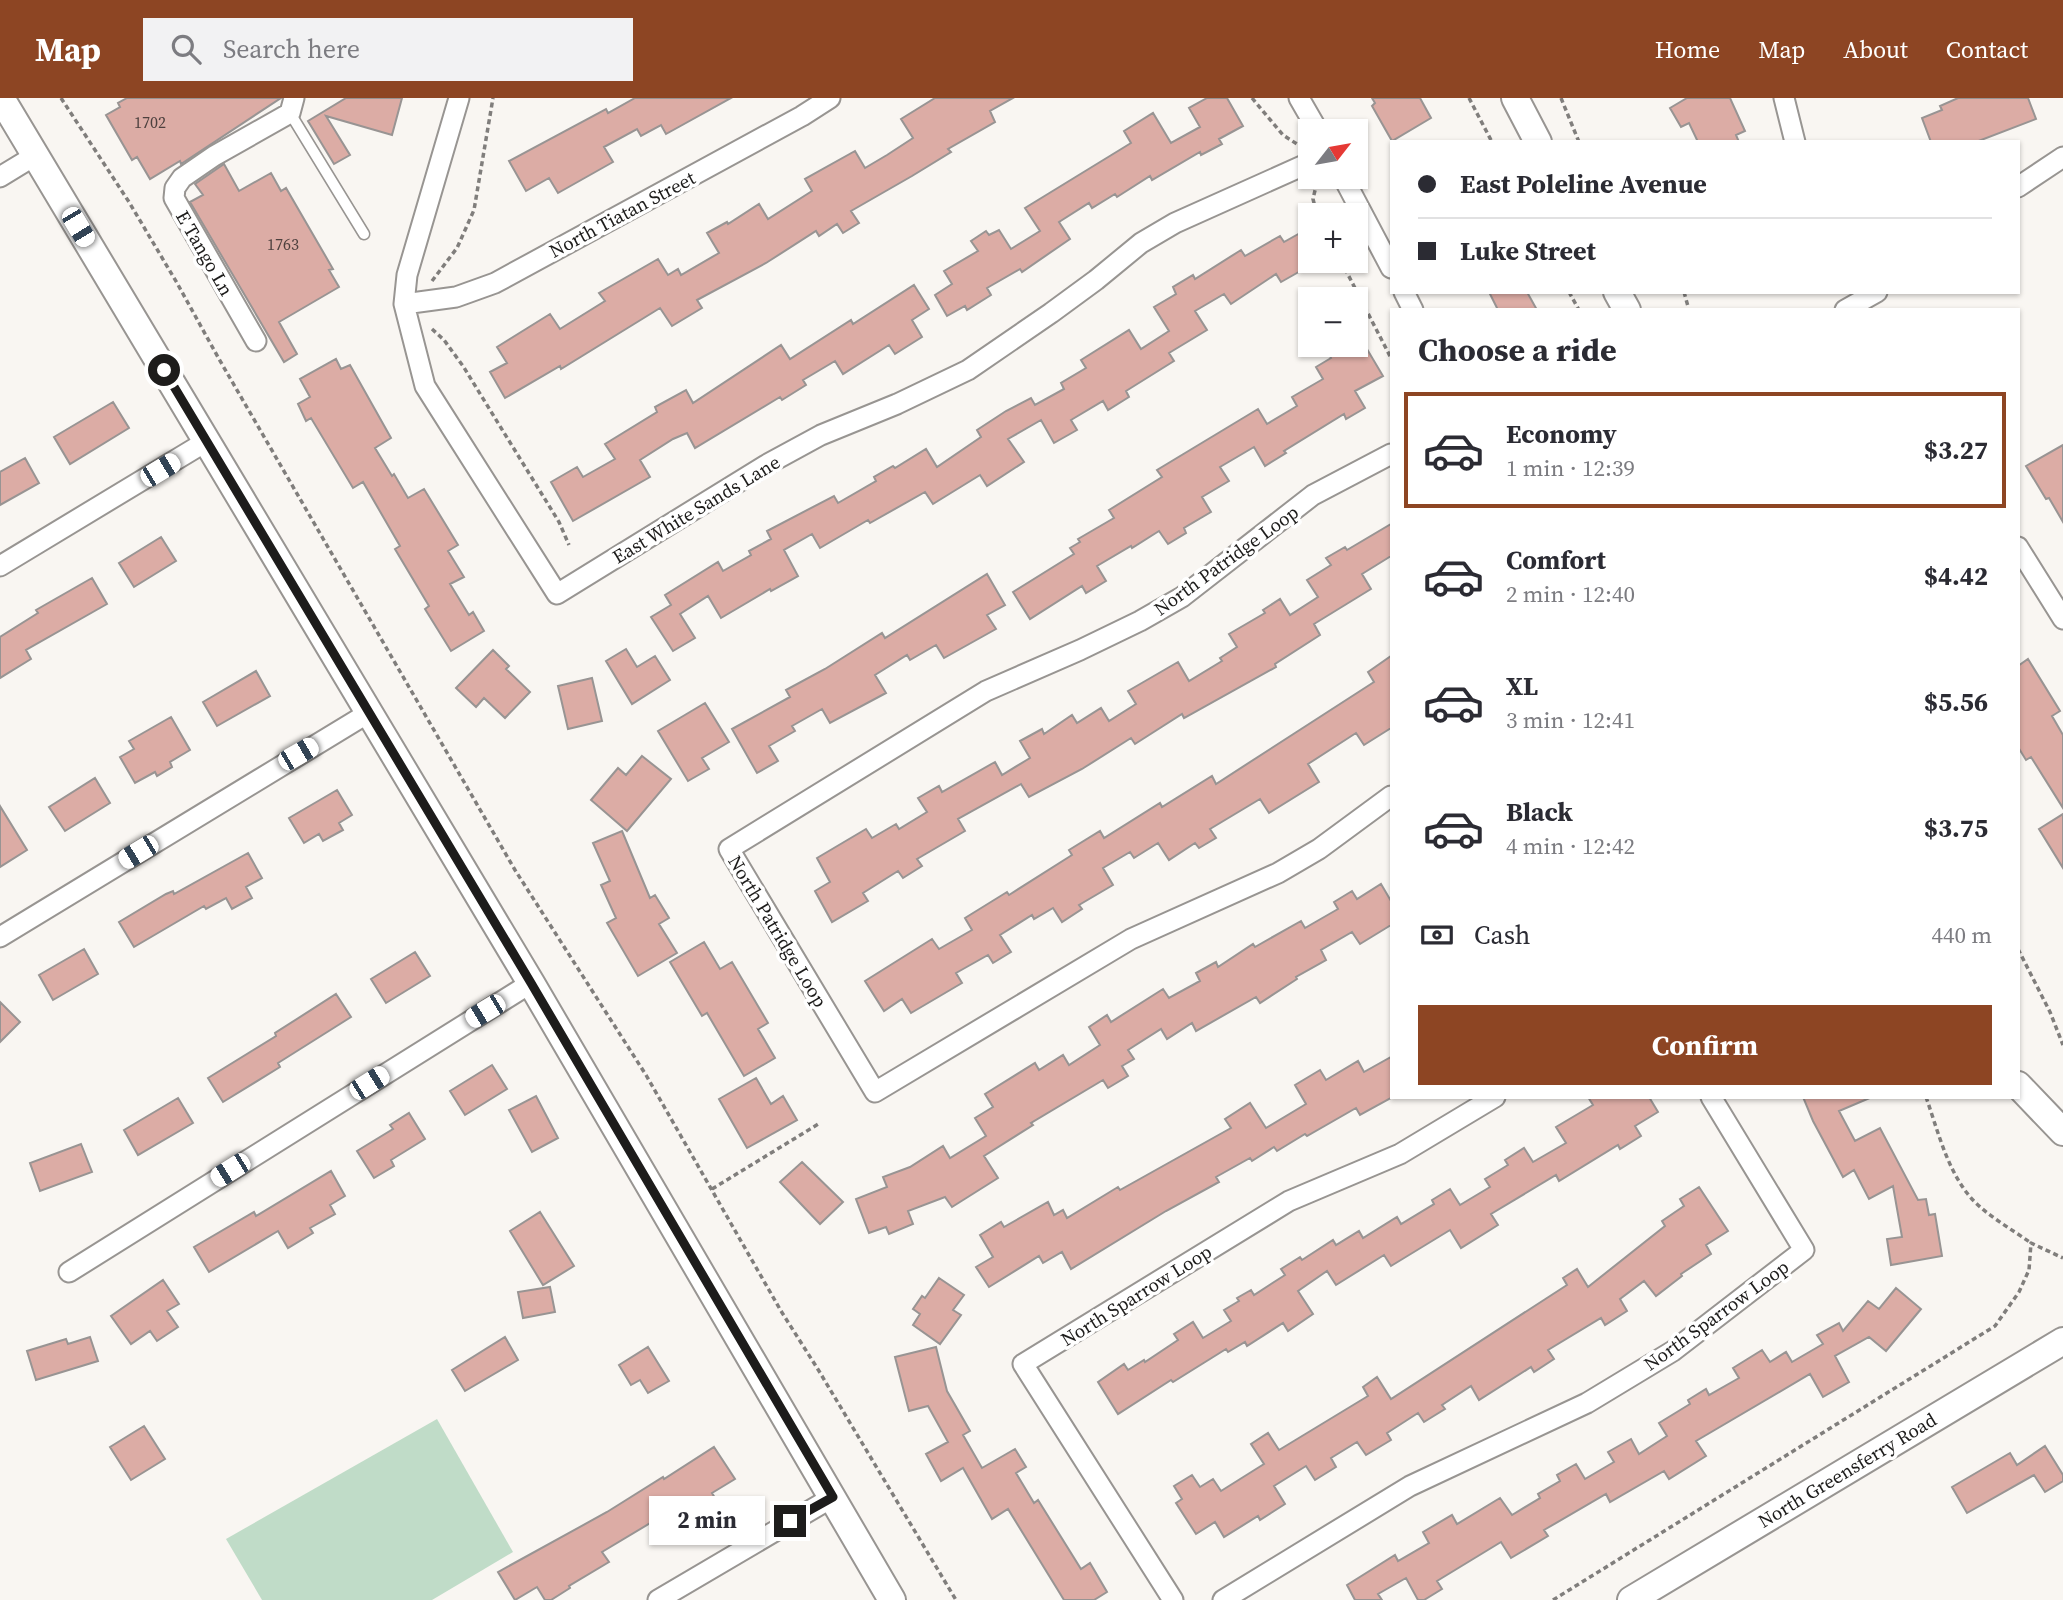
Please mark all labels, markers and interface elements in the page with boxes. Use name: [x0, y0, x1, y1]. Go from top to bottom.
search box: [143, 18, 633, 81]
text: Map: [35, 27, 101, 72]
icon: search: [167, 30, 205, 68]
text: Search here: [223, 31, 360, 67]
text: Home: [1655, 33, 1720, 66]
text: Map: [1758, 33, 1805, 66]
text: About: [1843, 33, 1908, 66]
text: Contact: [1946, 33, 2028, 66]
house number: 1702: [134, 111, 166, 133]
north arrow: [1298, 119, 1368, 189]
map controls: [1298, 119, 1368, 357]
street label: North Tiatan Street: [544, 164, 700, 263]
text: East Poleline Avenue: [1460, 166, 1707, 202]
button: +: [1298, 203, 1368, 273]
car: [59, 204, 98, 250]
street label: E Tango Ln: [170, 206, 240, 300]
house number: 1763: [267, 233, 299, 255]
text: Luke Street: [1460, 233, 1596, 269]
button: −: [1298, 287, 1368, 357]
text: Choose a ride: [1418, 328, 1617, 372]
route start: [148, 354, 180, 386]
text: Economy: [1506, 416, 1617, 452]
icon: car: [1422, 419, 1485, 482]
text: $3.27: [1924, 432, 1988, 468]
street label: East White Sands Lane: [607, 449, 785, 569]
car: [137, 450, 184, 490]
text: 1 min · 12:39: [1506, 452, 1635, 484]
street label: North Patridge Loop: [1148, 499, 1304, 621]
text: Comfort: [1506, 542, 1606, 578]
icon: car: [1422, 545, 1485, 608]
text: $4.42: [1924, 558, 1988, 594]
text: 2 min · 12:40: [1506, 578, 1635, 610]
text: XL: [1506, 668, 1538, 704]
icon: car: [1422, 671, 1485, 734]
text: $5.56: [1924, 684, 1988, 720]
text: 3 min · 12:41: [1506, 704, 1635, 736]
car: [275, 734, 322, 774]
text: Black: [1506, 794, 1573, 830]
icon: car: [1422, 797, 1485, 860]
text: $3.75: [1924, 810, 1988, 846]
text: 4 min · 12:42: [1506, 830, 1635, 862]
car: [115, 832, 162, 872]
street label: North Patridge Loop: [722, 850, 834, 1012]
icon: cash: [1418, 916, 1456, 954]
text: Cash: [1474, 917, 1530, 953]
text: 440 m: [1931, 919, 1992, 951]
car: [462, 991, 509, 1031]
button: Confirm: [1418, 1005, 1992, 1085]
car: [346, 1063, 393, 1103]
car: [207, 1150, 254, 1190]
street label: North Sparrow Loop: [1056, 1238, 1216, 1352]
street label: North Sparrow Loop: [1638, 1254, 1794, 1376]
street label: North Greensferry Road: [1753, 1406, 1941, 1534]
callout: 2 min: [650, 1496, 766, 1546]
text: 2 min: [677, 1504, 737, 1536]
route end: [774, 1505, 806, 1537]

